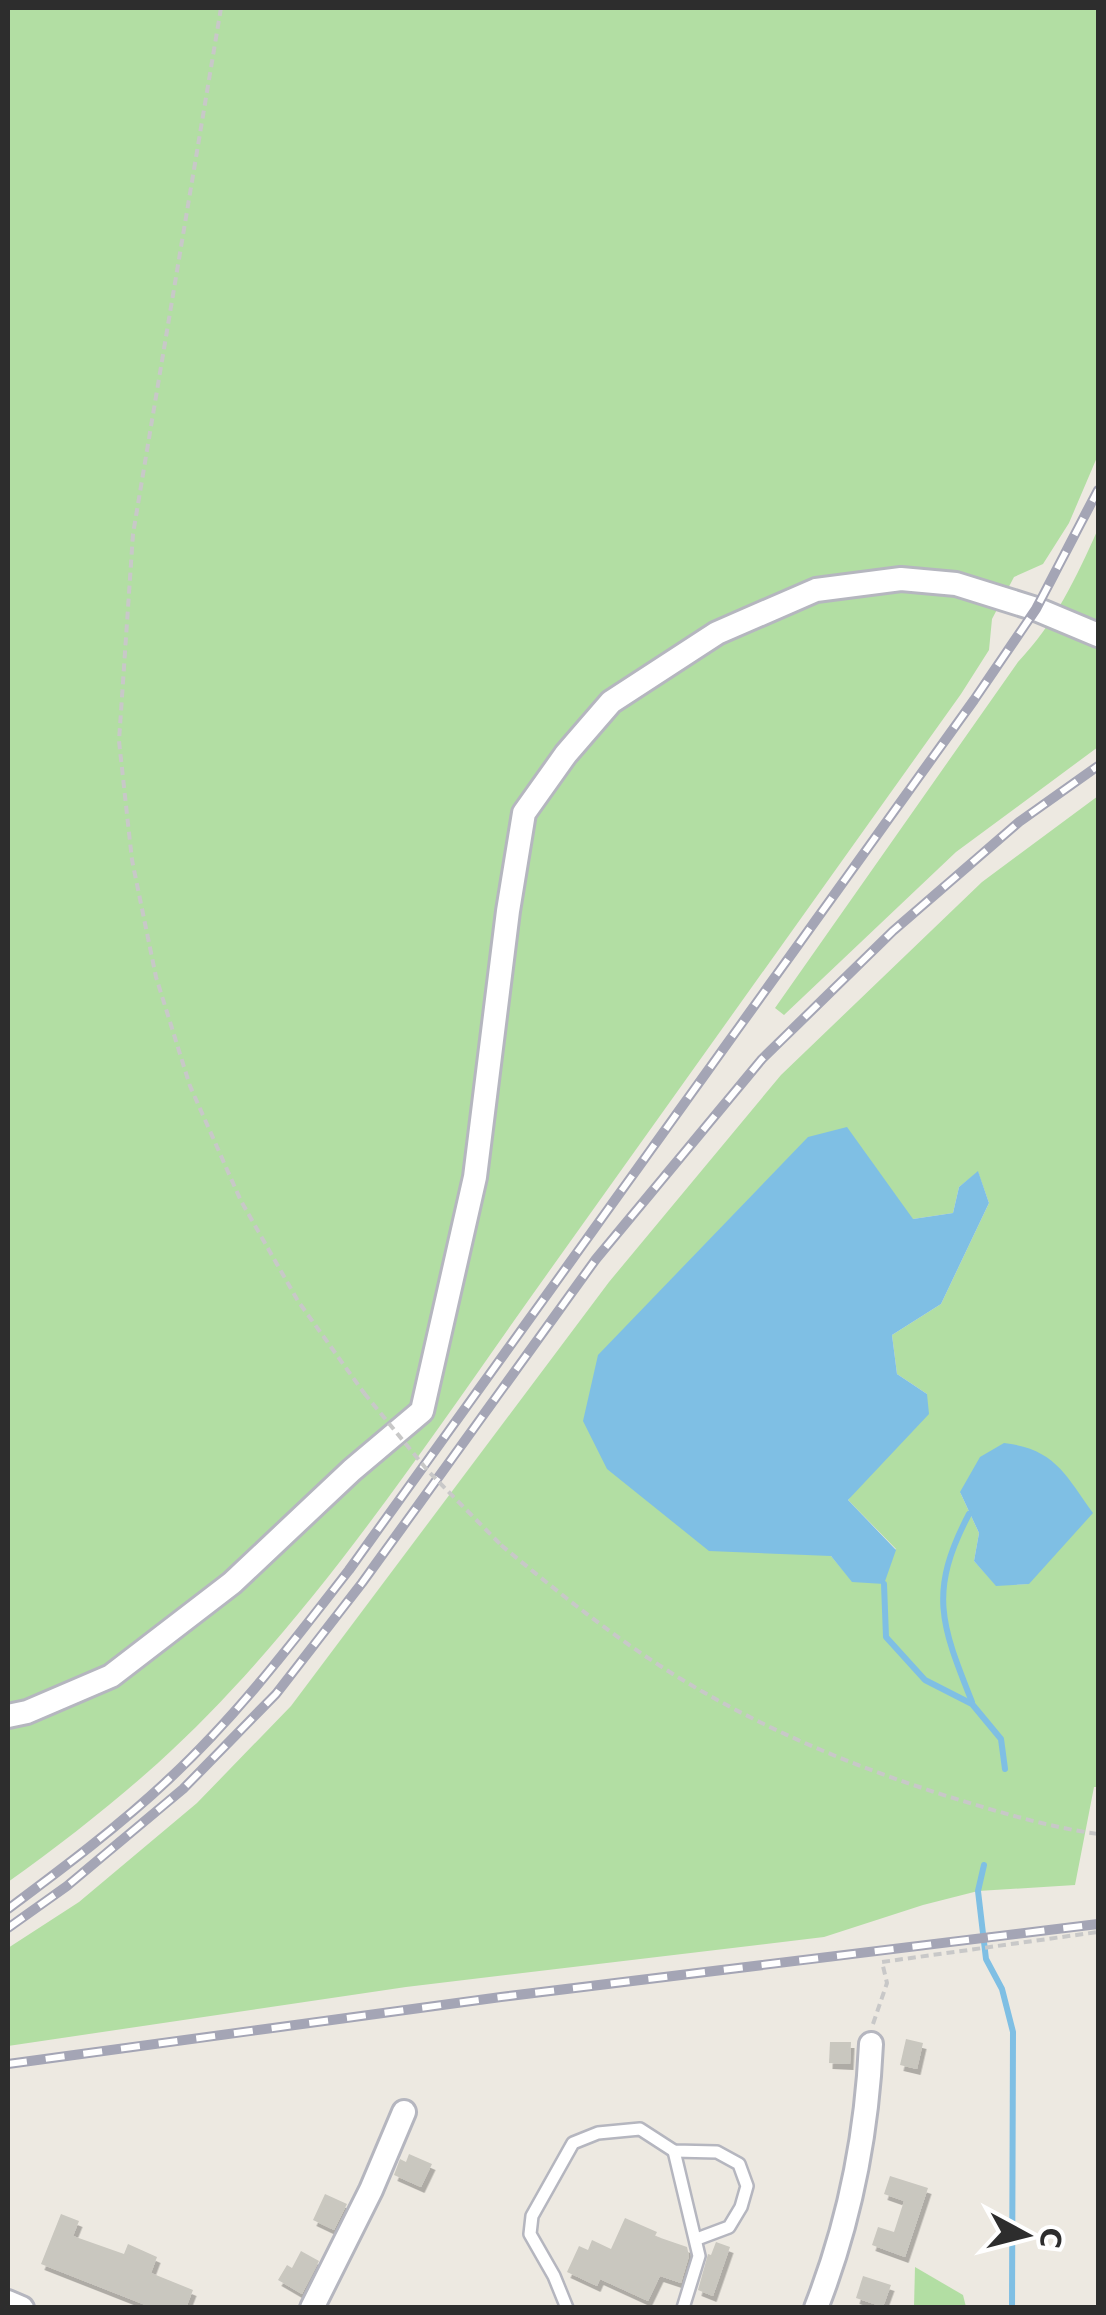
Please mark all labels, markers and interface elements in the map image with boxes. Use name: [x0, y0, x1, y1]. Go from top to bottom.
north arrow: [976, 2185, 1076, 2285]
text: С: [1033, 2226, 1068, 2250]

